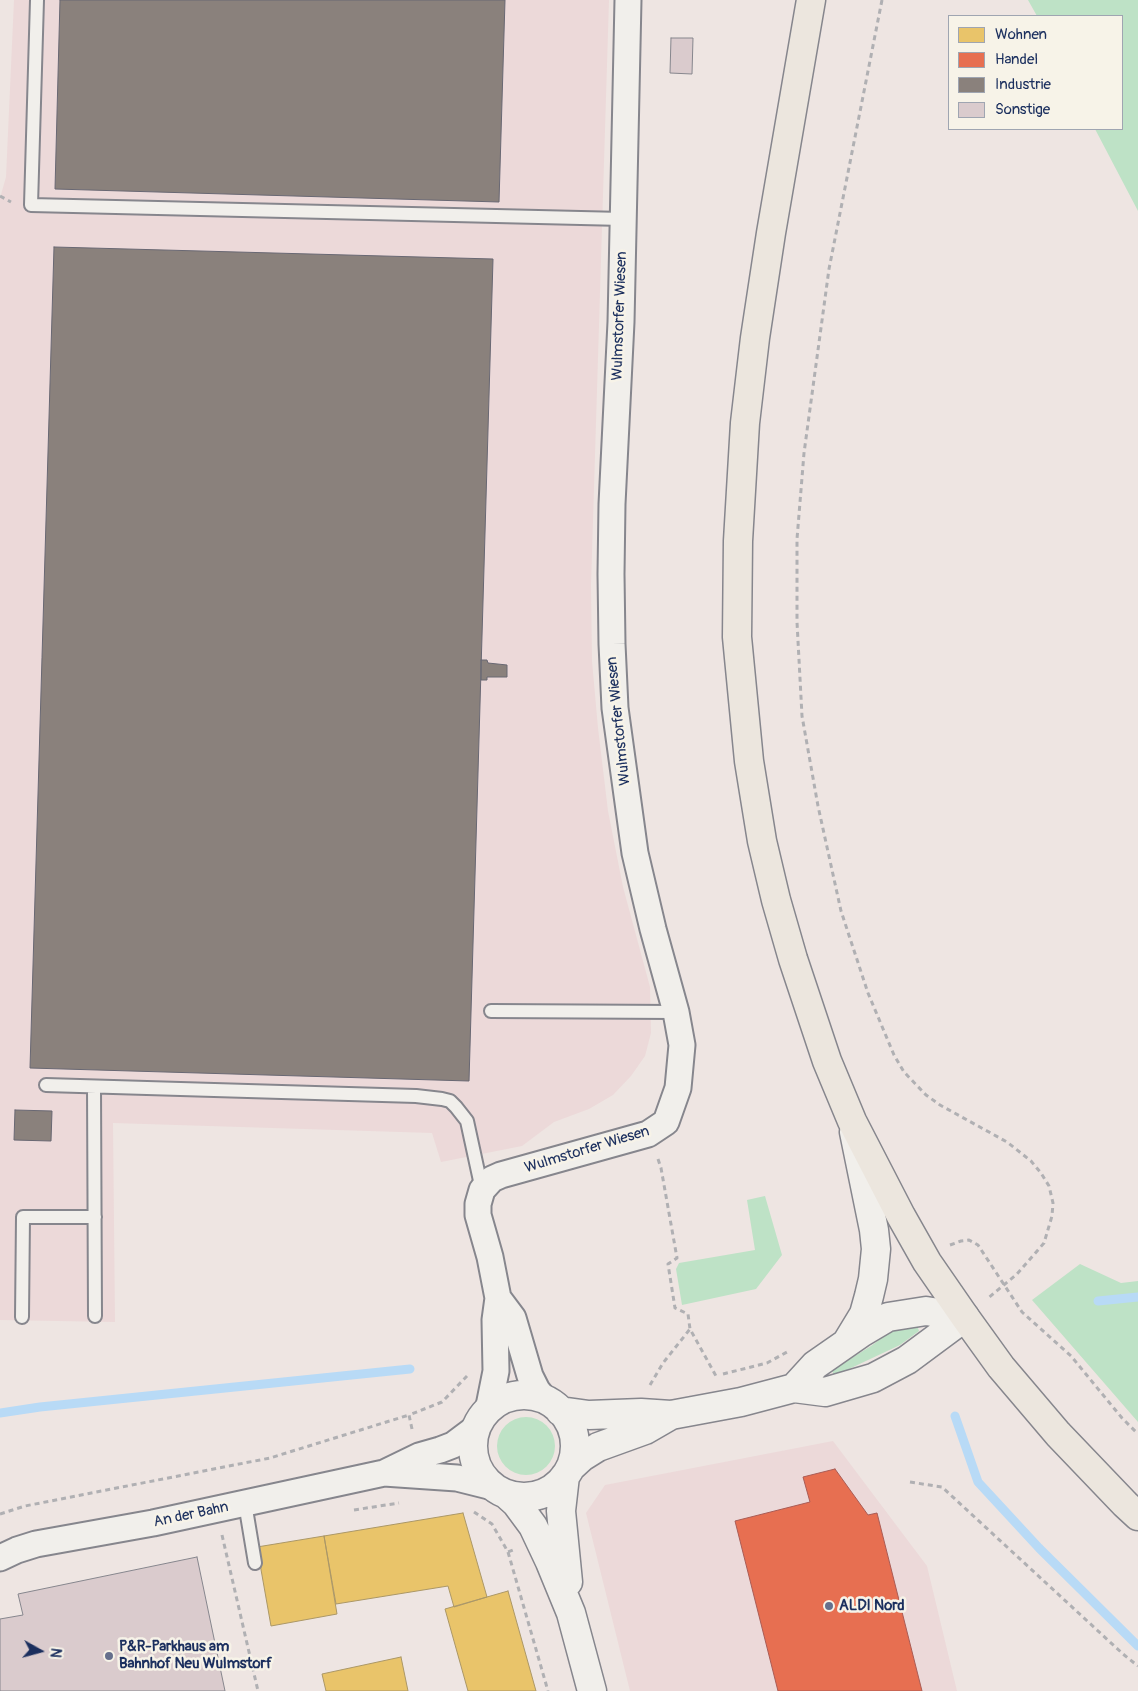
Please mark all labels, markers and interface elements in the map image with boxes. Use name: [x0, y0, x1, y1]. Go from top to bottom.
legend: [948, 15, 1123, 130]
text: Wohnen: [995, 25, 1047, 44]
text: Handel: [995, 50, 1038, 69]
text: Industrie: [995, 75, 1051, 94]
text: Sonstige: [995, 100, 1050, 119]
street label: Wulmstorfer Wiesen: [609, 251, 631, 381]
street label: Wulmstorfer Wiesen: [603, 656, 635, 786]
street label: Wulmstorfer Wiesen: [522, 1122, 652, 1178]
street label: An der Bahn: [152, 1498, 230, 1532]
place label: ALDI Nord: [839, 1597, 905, 1615]
marker: ALDI Nord: [823, 1600, 835, 1612]
north arrow: [15, 1626, 65, 1676]
place label: P&R-Parkhaus am Bahnhof Neu Wulmstorf: [119, 1638, 272, 1673]
text: N: [46, 1647, 64, 1659]
marker: P&R-Parkhaus am Bahnhof Neu Wulmstorf: [103, 1650, 115, 1662]

